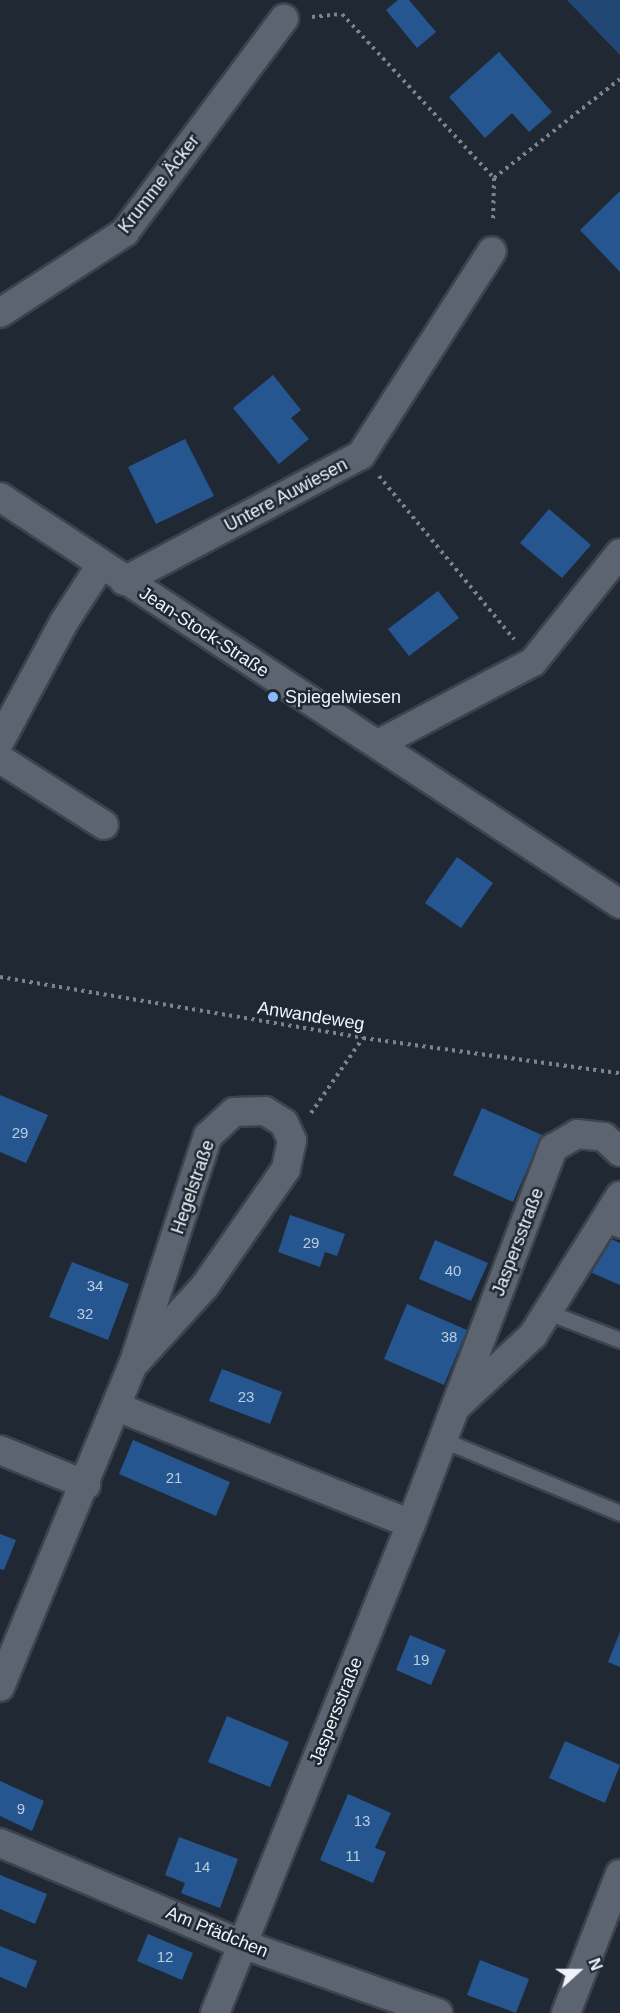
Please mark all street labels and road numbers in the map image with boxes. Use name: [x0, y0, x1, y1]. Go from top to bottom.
street label: Krumme Äcker: [114, 130, 204, 238]
street label: Untere Auwiesen: [220, 453, 352, 537]
street label: Jean-Stock-Straße: [135, 582, 273, 682]
street label: Anwandeweg: [256, 997, 366, 1035]
street label: Hegelstraße: [167, 1137, 219, 1237]
street label: Jaspersstraße: [487, 1185, 549, 1299]
street label: Jaspersstraße: [305, 1654, 367, 1768]
street label: Am Pfädchen: [163, 1902, 271, 1962]

